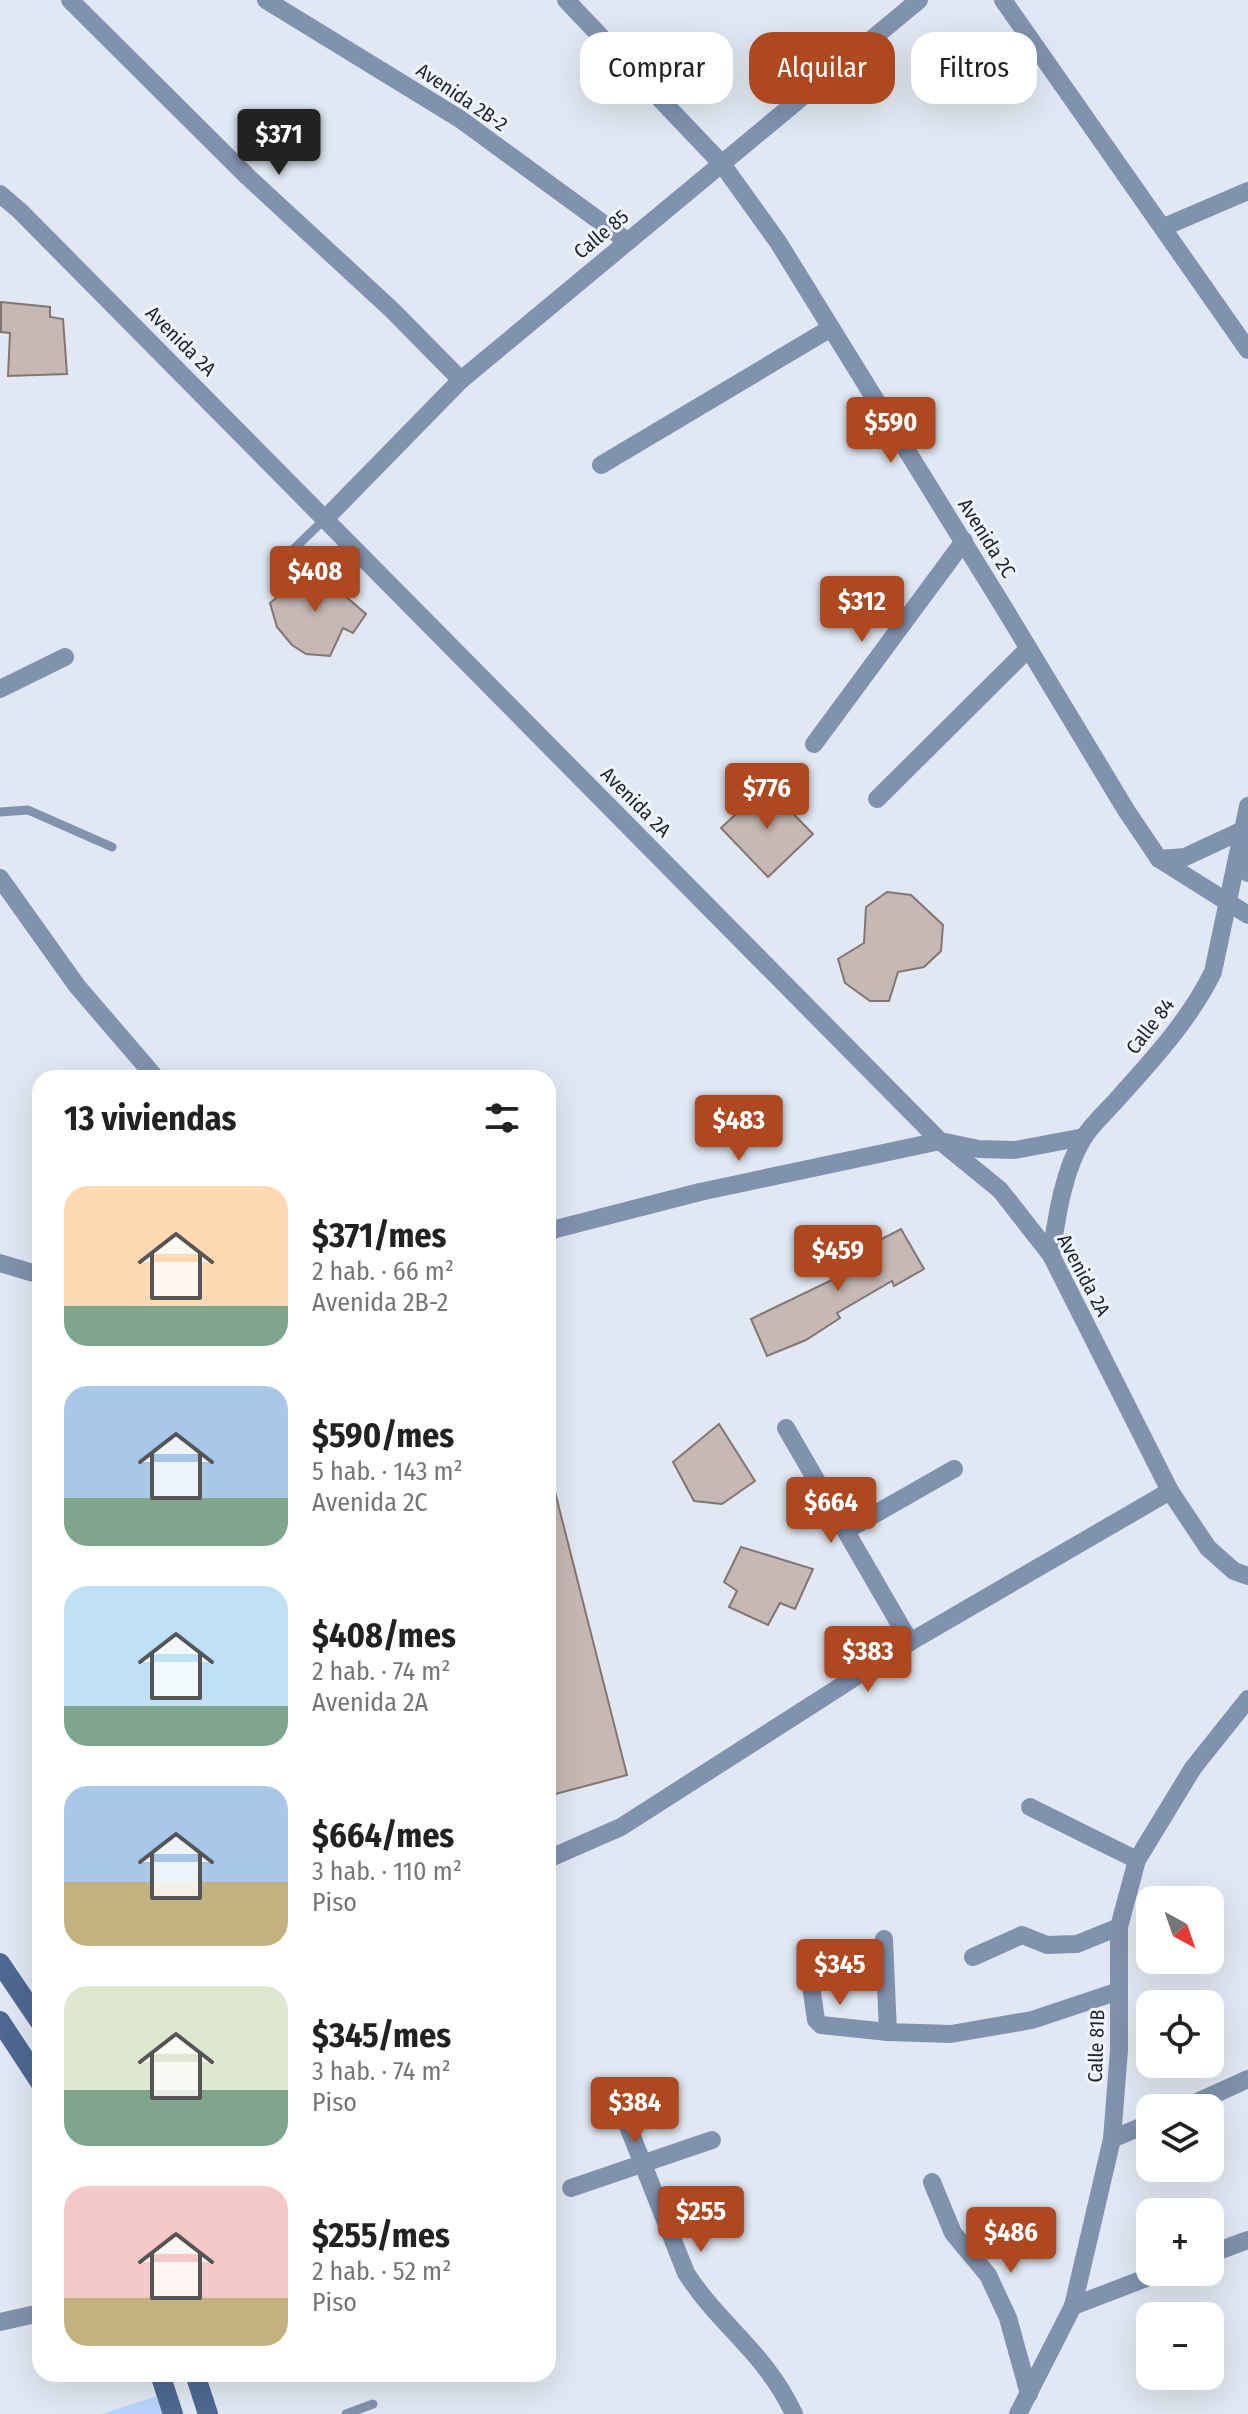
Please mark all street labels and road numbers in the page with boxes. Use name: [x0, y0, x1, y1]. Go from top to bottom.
street label: Avenida 2B-2: [412, 58, 512, 136]
street label: Calle 85: [569, 204, 633, 264]
street label: Avenida 2A: [141, 301, 221, 381]
street label: Avenida 2C: [953, 494, 1021, 582]
street label: Avenida 2A: [596, 762, 676, 842]
street label: Calle 84: [1121, 993, 1179, 1059]
street label: Avenida 2A: [1052, 1230, 1116, 1321]
street label: Calle 81B: [1083, 2009, 1109, 2083]

